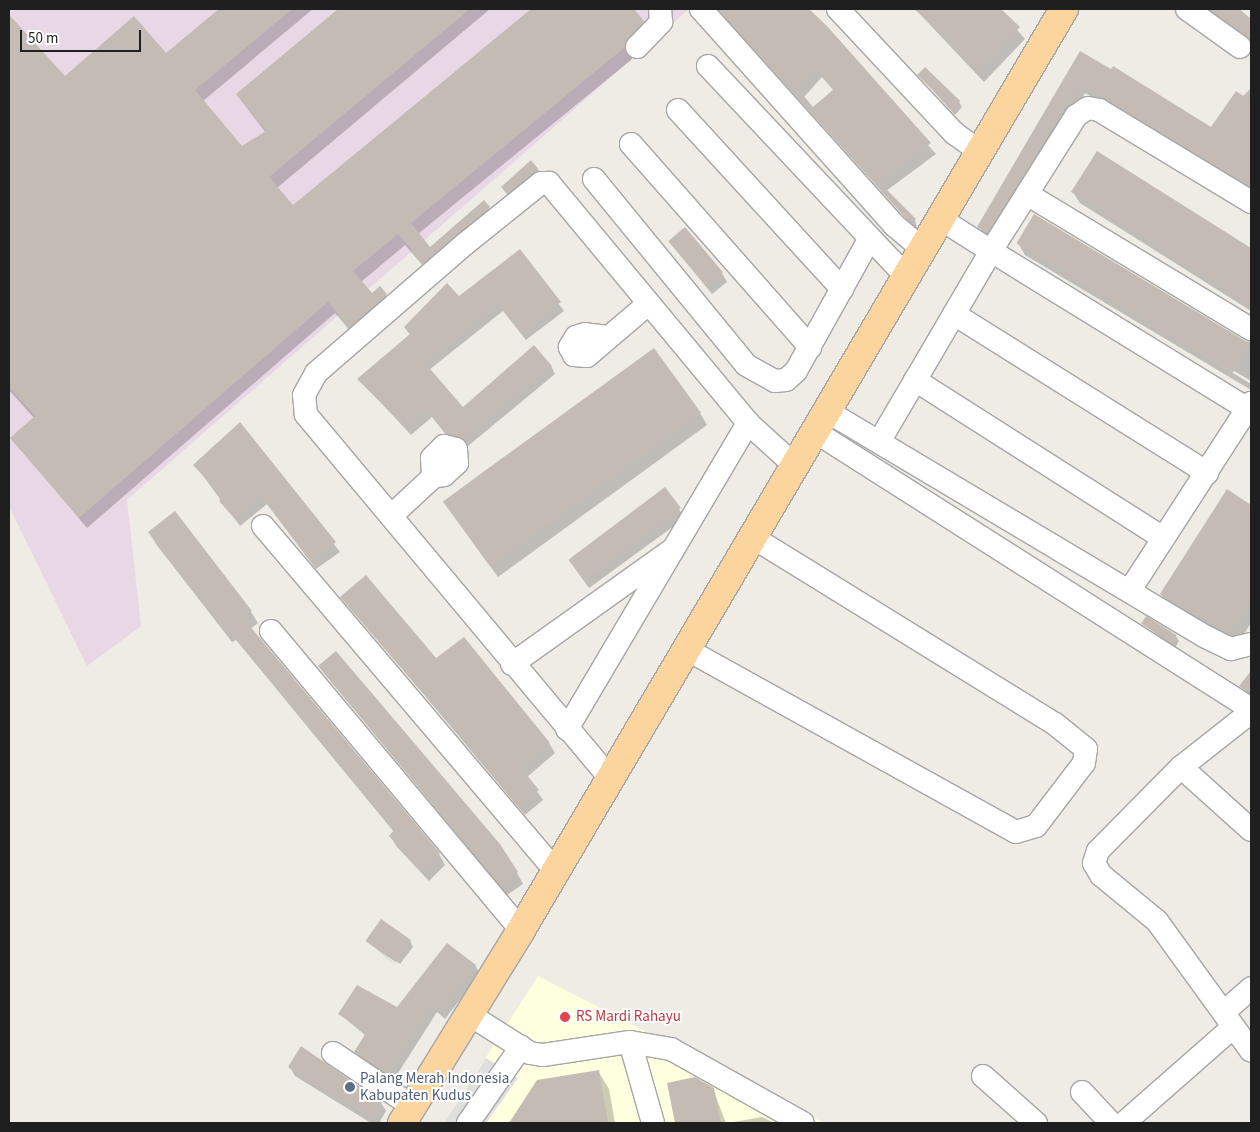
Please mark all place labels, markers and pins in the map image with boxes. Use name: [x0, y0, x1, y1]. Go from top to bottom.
place label: RS Mardi Rahayu: [576, 1008, 681, 1026]
marker: RS Mardi Rahayu: [558, 1010, 572, 1024]
place label: Palang Merah Indonesia Kabupaten Kudus: [360, 1069, 509, 1104]
marker: Palang Merah Indonesia Kabupaten Kudus: [344, 1081, 356, 1093]

